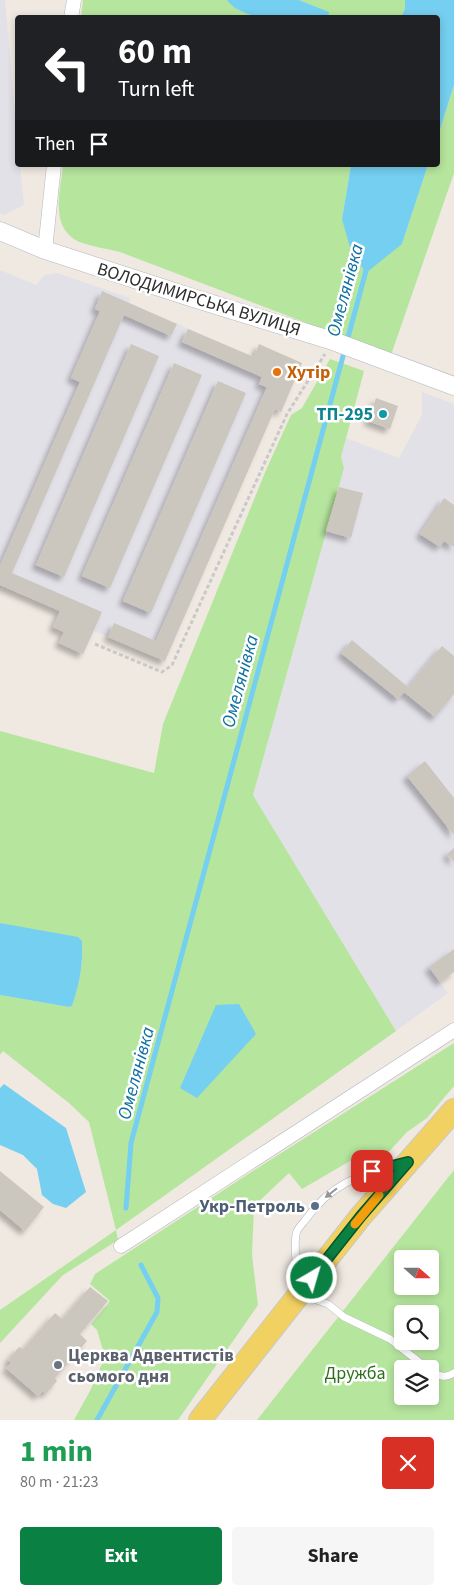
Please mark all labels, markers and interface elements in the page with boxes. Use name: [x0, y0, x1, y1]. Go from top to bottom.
text: 60 m: [118, 27, 192, 77]
icon: left: [35, 35, 100, 100]
text: Turn left: [118, 73, 194, 105]
icon: arrive: [85, 130, 113, 158]
text: Then: [35, 131, 75, 158]
water label: Омелянівка: [320, 241, 371, 340]
street label: ВОЛОДИМИРСЬКА ВУЛИЦЯ: [94, 257, 304, 342]
place label: Хутір: [287, 360, 330, 385]
marker: Хутір: [271, 366, 283, 378]
place label: ТП-295: [317, 402, 373, 427]
marker: ТП-295: [377, 408, 389, 420]
water label: Омелянівка: [215, 632, 266, 731]
water label: Омелянівка: [111, 1024, 162, 1123]
pin: [351, 1150, 393, 1192]
icon: arrive: [358, 1157, 386, 1185]
one-way arrow: [325, 1188, 338, 1199]
place label: Укр-Петроль: [200, 1194, 305, 1219]
marker: Укр-Петроль: [309, 1200, 321, 1212]
north arrow: [394, 1250, 439, 1295]
map controls: [394, 1250, 439, 1405]
position arrow: [285, 1251, 337, 1303]
button: search: [394, 1305, 439, 1350]
place label: Церква Адвентистів сьомого дня: [68, 1343, 234, 1389]
marker: Церква Адвентистів сьомого дня: [52, 1359, 64, 1371]
button: layers: [394, 1360, 439, 1405]
park label: Дружба: [325, 1361, 385, 1386]
text: 1 min: [20, 1430, 93, 1473]
button: close: [382, 1437, 434, 1489]
text: 80 m · 21:23: [20, 1471, 99, 1493]
button: Exit: [20, 1527, 222, 1585]
button: Share: [232, 1527, 434, 1585]

